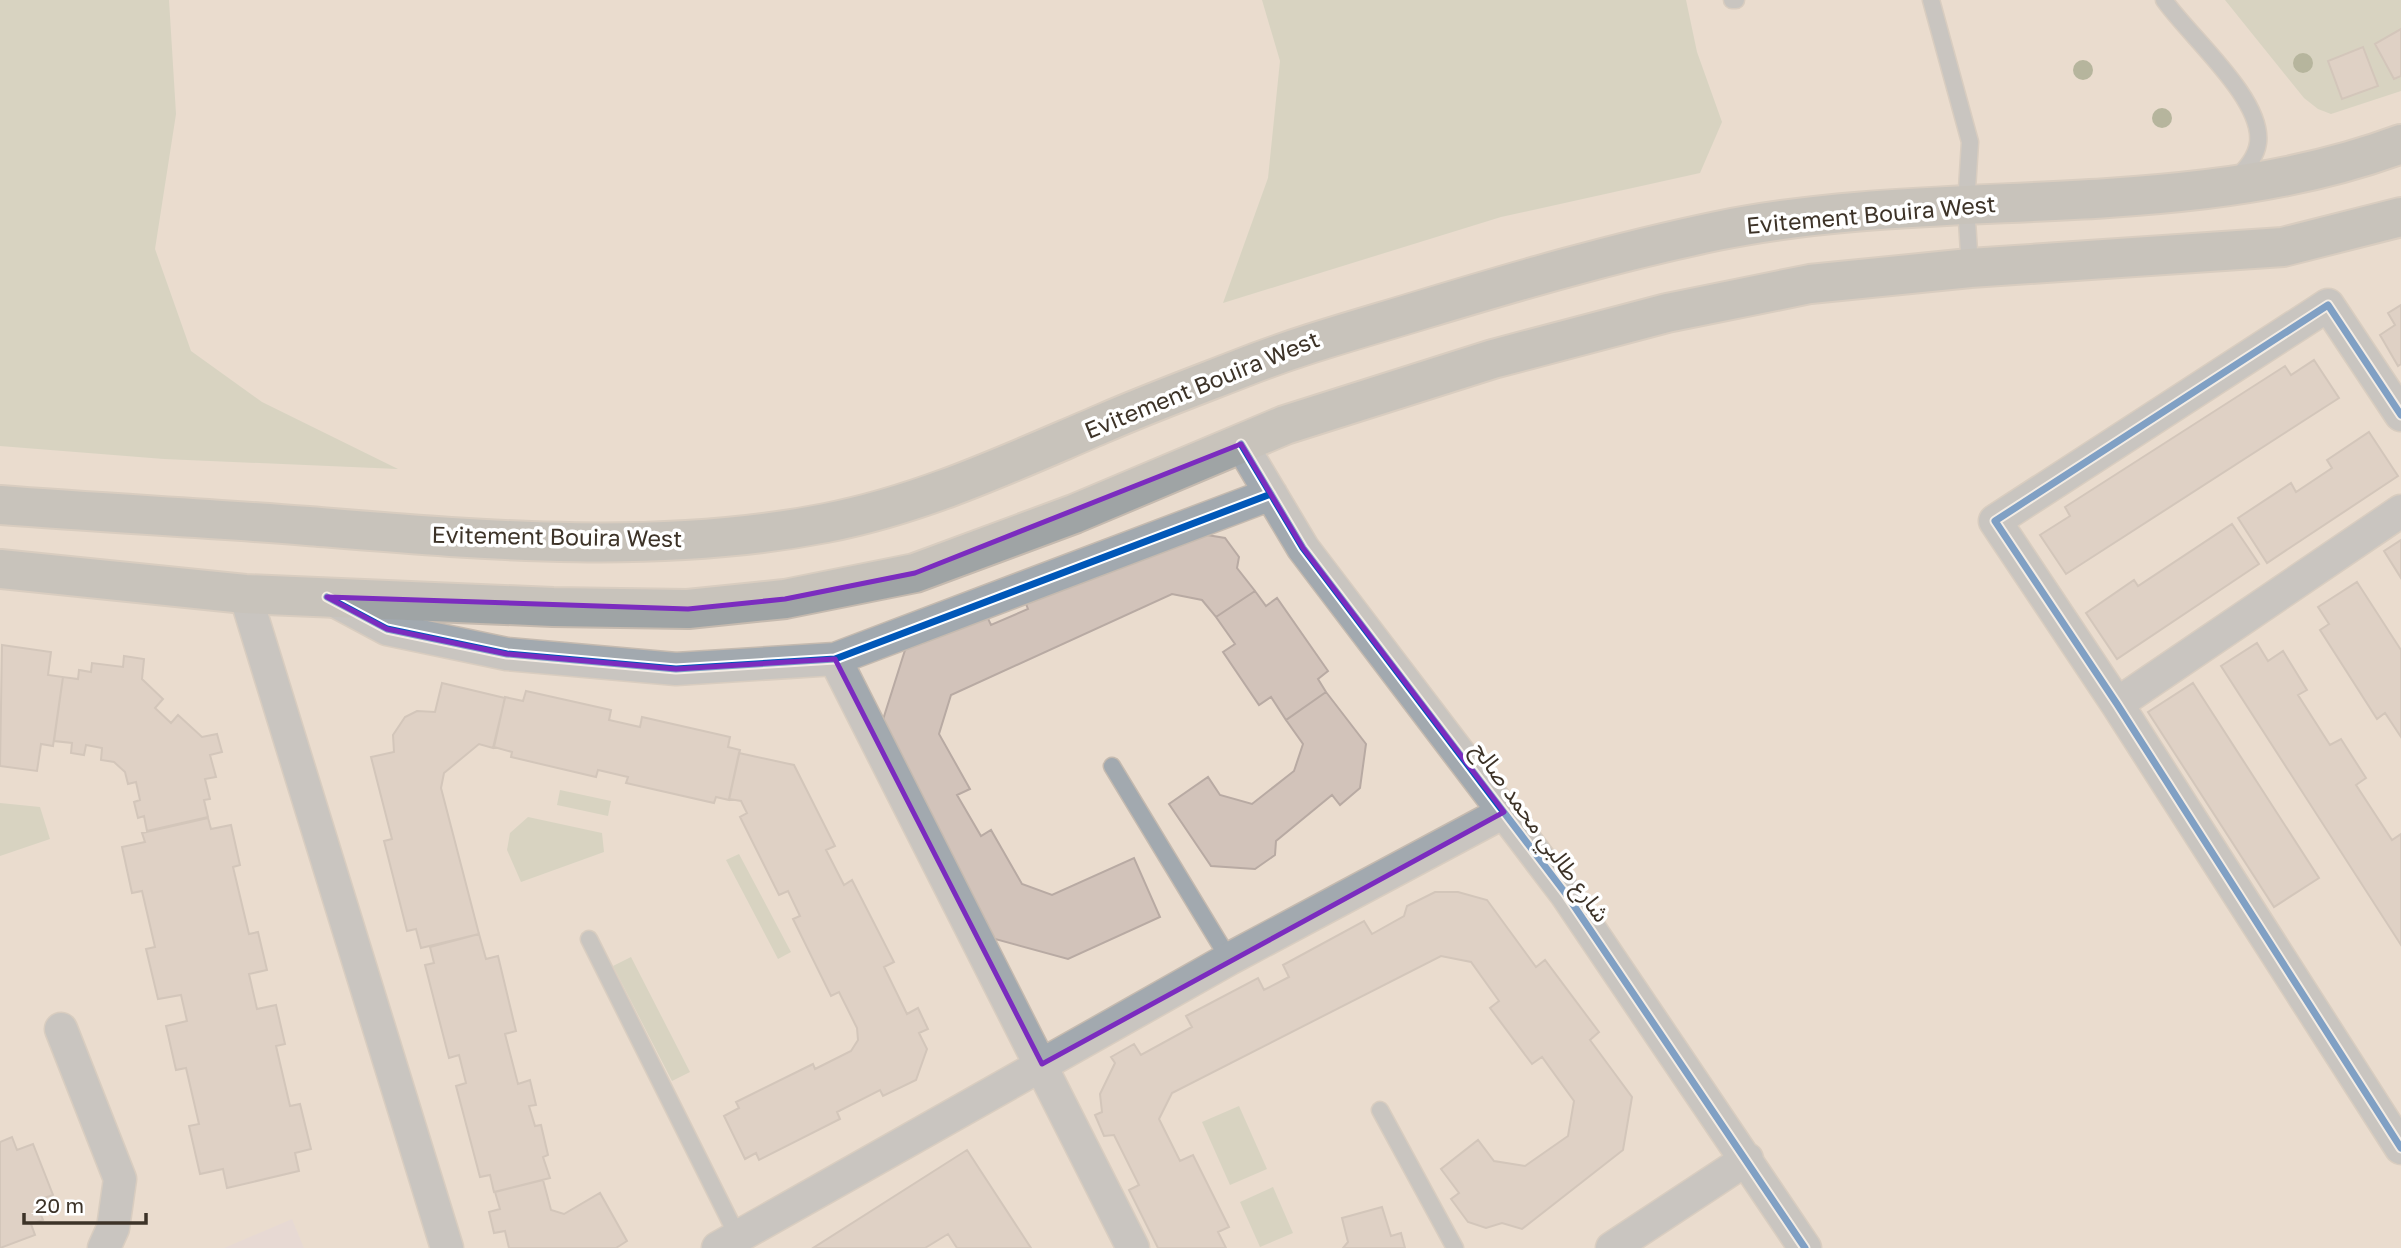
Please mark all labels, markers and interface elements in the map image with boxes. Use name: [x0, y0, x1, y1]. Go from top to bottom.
street label: Evitement Bouira West: [1745, 189, 1997, 239]
street label: Evitement Bouira West: [1080, 324, 1323, 444]
street label: Evitement Bouira West: [431, 520, 683, 552]
street label: شارع طالبي محمد صالح: [1464, 736, 1617, 929]
scale bar: [24, 1182, 147, 1226]
text: 20 m: [35, 1192, 84, 1218]

